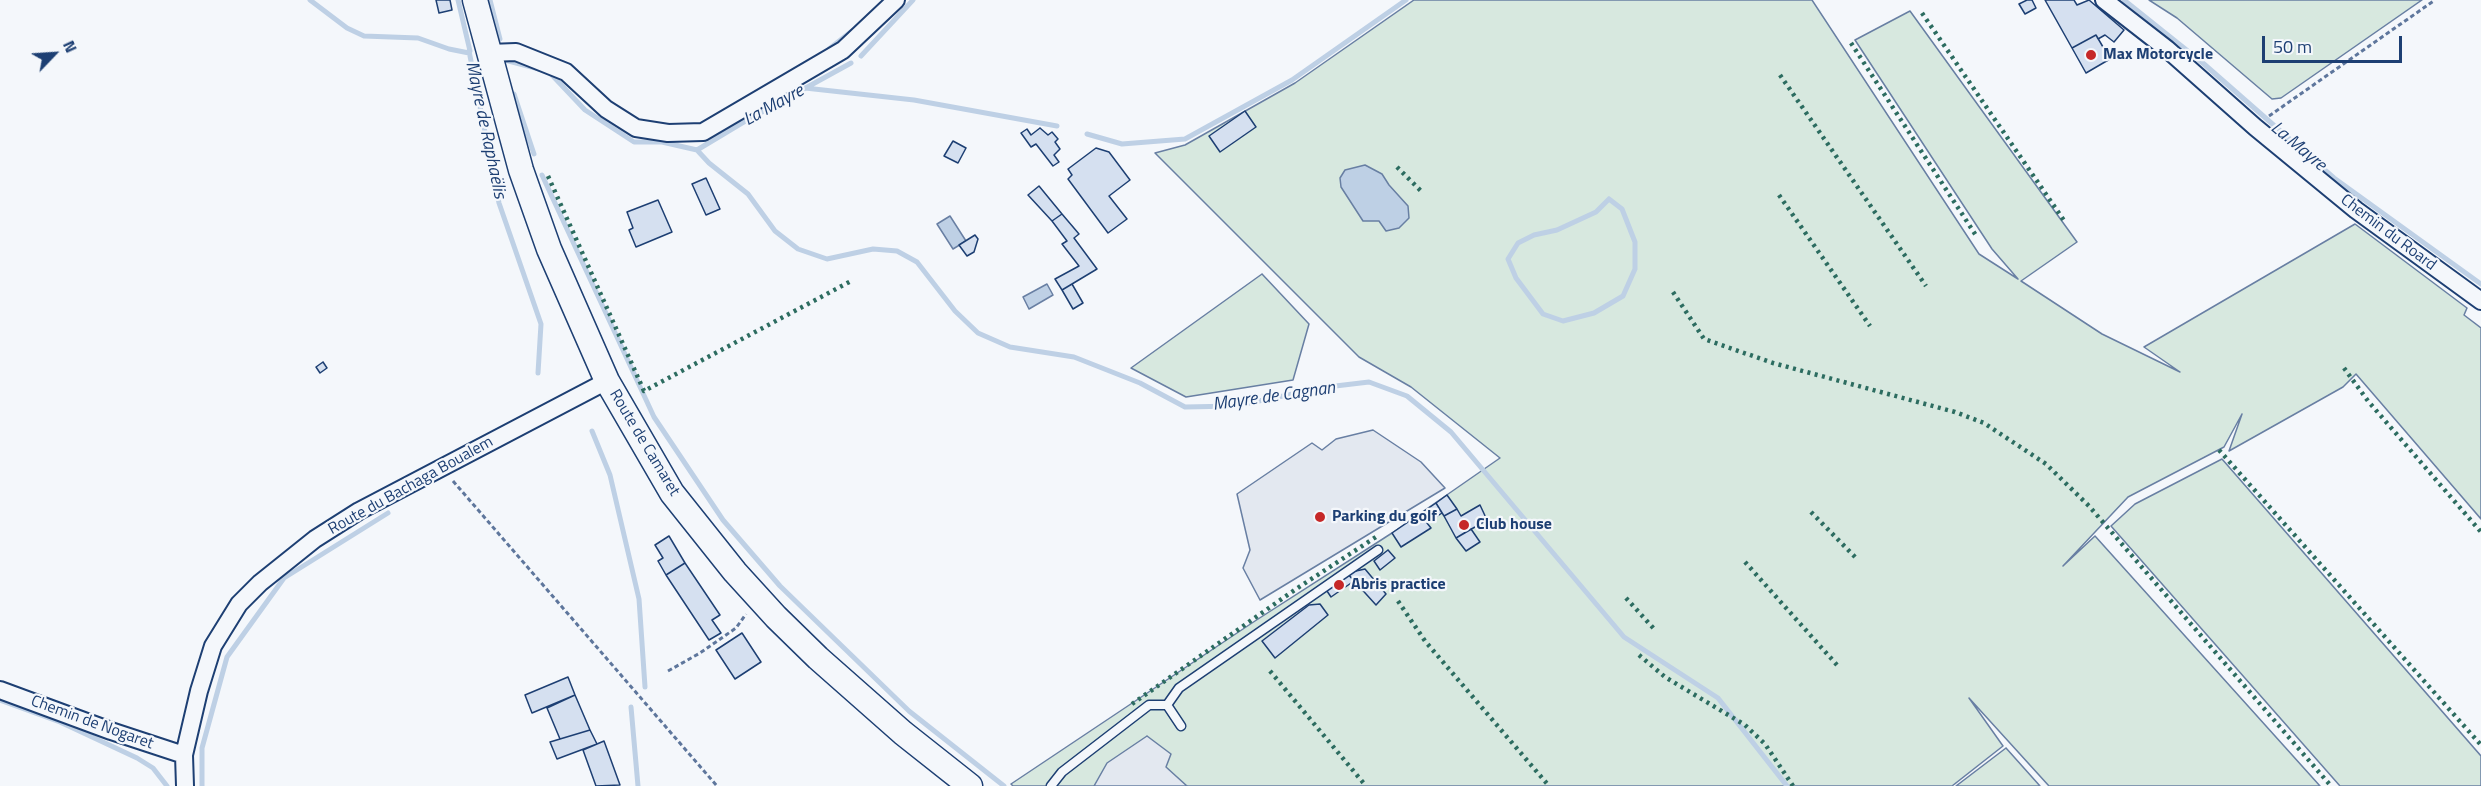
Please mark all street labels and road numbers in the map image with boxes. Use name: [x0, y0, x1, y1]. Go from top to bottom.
street label: Chemin du Roard: [2336, 191, 2440, 275]
street label: Route de Camaret: [605, 386, 683, 500]
street label: Route du Bachaga Boualem: [325, 433, 497, 539]
street label: Chemin de Nogaret: [28, 692, 156, 754]

